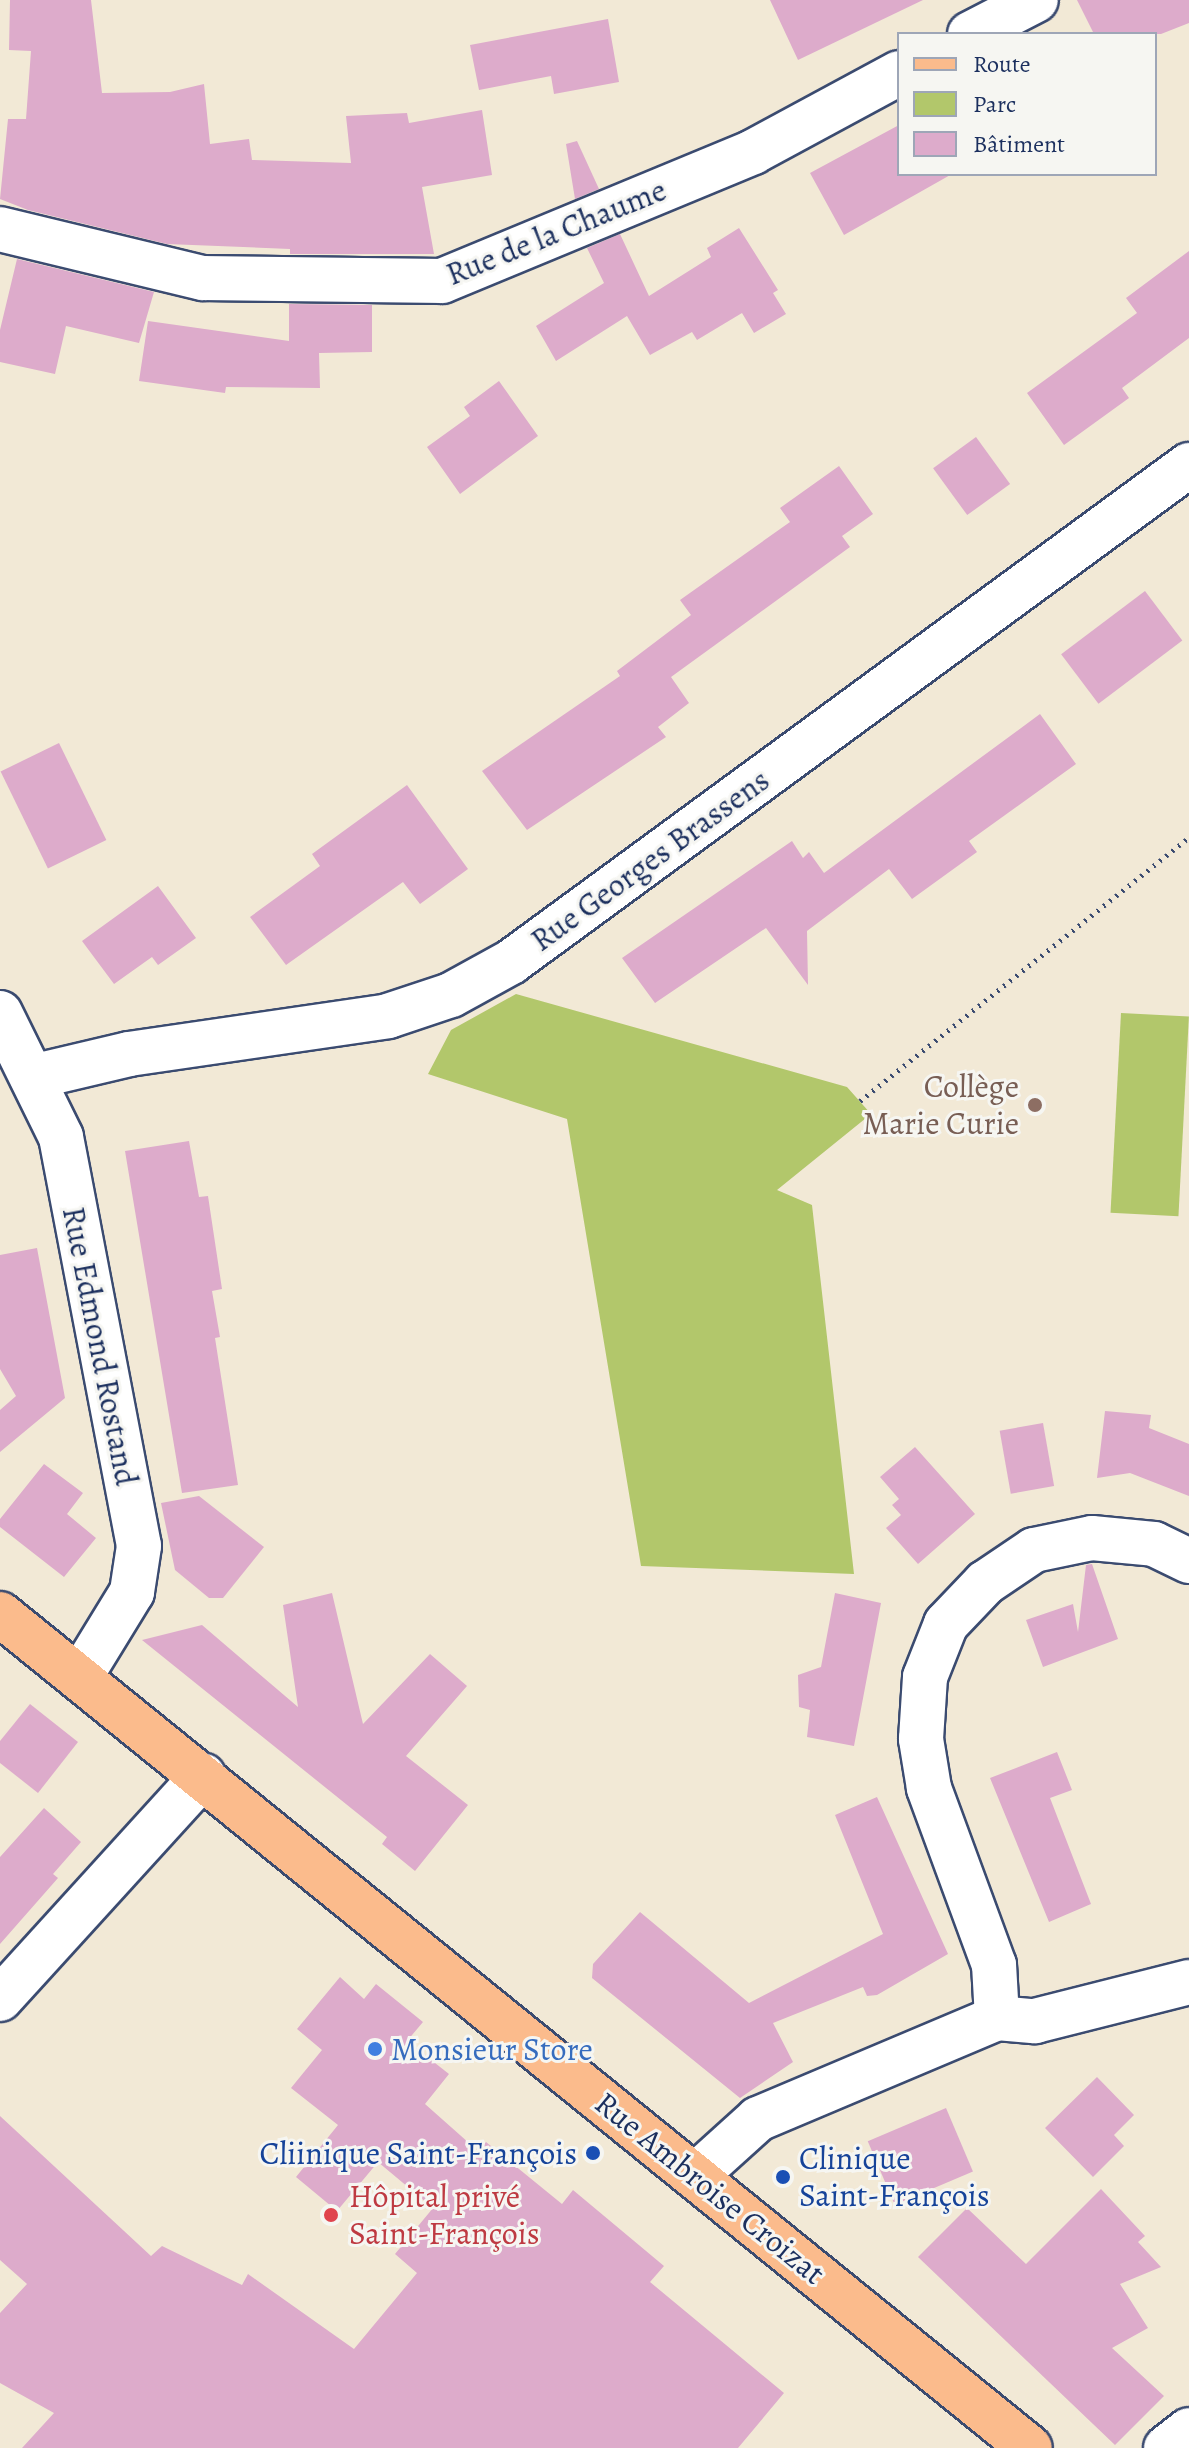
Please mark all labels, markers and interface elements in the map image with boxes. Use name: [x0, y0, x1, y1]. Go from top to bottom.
legend: [897, 32, 1157, 176]
text: Route: [973, 48, 1031, 80]
text: Parc: [973, 88, 1016, 120]
text: Bâtiment: [973, 128, 1065, 160]
street label: Rue de la Chaume: [440, 170, 672, 294]
street label: Rue Georges Brassens: [523, 761, 777, 959]
place label: Collège Marie Curie: [862, 1068, 1019, 1143]
marker: Collège Marie Curie: [1026, 1096, 1044, 1114]
street label: Rue Edmond Rostand: [54, 1203, 146, 1489]
place label: Monsieur Store: [391, 2030, 593, 2068]
marker: Monsieur Store: [366, 2040, 384, 2058]
street label: Rue Ambroise Croizat: [587, 2084, 833, 2292]
place label: Cliinique Saint-François: [259, 2134, 577, 2172]
place label: Clinique Saint-François: [799, 2140, 990, 2215]
marker: Cliinique Saint-François: [584, 2144, 602, 2162]
marker: Clinique Saint-François: [774, 2168, 792, 2186]
place label: Hôpital privé Saint-François: [349, 2178, 540, 2253]
marker: Hôpital privé Saint-François: [320, 2204, 342, 2226]

